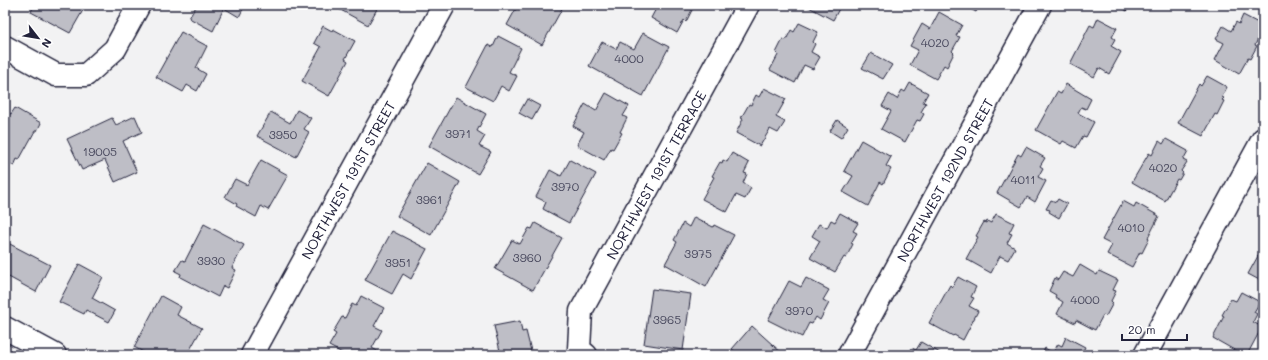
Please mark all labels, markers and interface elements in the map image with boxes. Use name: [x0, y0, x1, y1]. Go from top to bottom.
north arrow: [18, 18, 58, 58]
house number: 4020: [921, 34, 950, 50]
text: N: [38, 36, 56, 51]
house number: 4000: [614, 50, 644, 66]
street label: NORTHWEST 191ST TERRACE: [602, 87, 710, 263]
street label: NORTHWEST 192ND STREET: [892, 95, 998, 265]
street label: NORTHWEST 191ST STREET: [297, 97, 400, 262]
house number: 3971: [445, 125, 471, 141]
house number: 3950: [269, 126, 298, 142]
house number: 19005: [83, 143, 117, 159]
house number: 4020: [1149, 159, 1178, 175]
house number: 4011: [1010, 171, 1036, 187]
house number: 3970: [551, 178, 580, 194]
house number: 3961: [416, 191, 442, 207]
house number: 4010: [1117, 219, 1145, 235]
house number: 3975: [684, 245, 712, 261]
house number: 3960: [513, 249, 542, 265]
house number: 3930: [197, 252, 226, 268]
house number: 3951: [385, 254, 411, 270]
house number: 4000: [1070, 291, 1100, 307]
house number: 3970: [785, 302, 814, 318]
house number: 3965: [653, 311, 681, 327]
scale bar: [1122, 316, 1187, 342]
text: 20 m: [1128, 321, 1156, 337]

